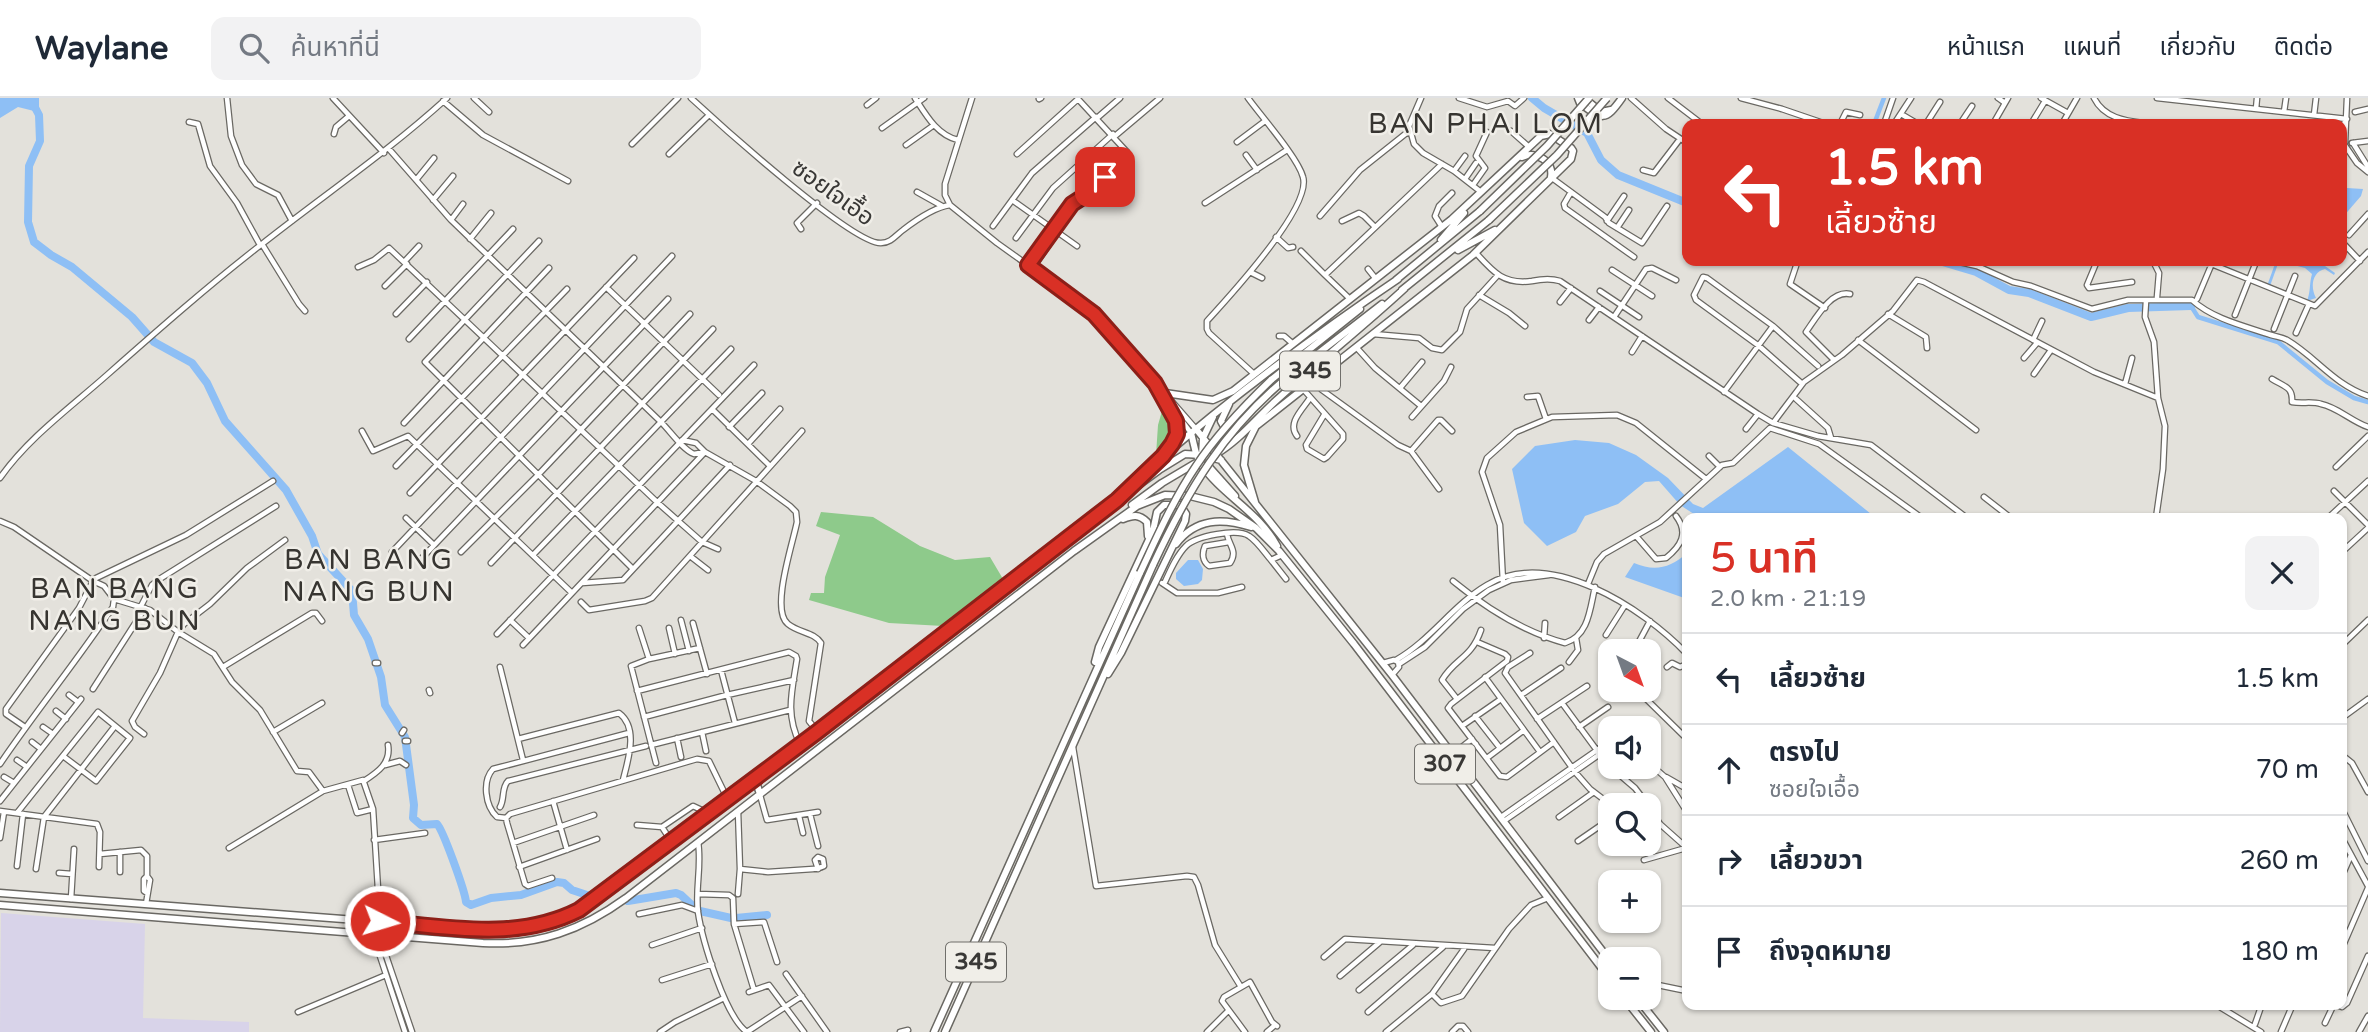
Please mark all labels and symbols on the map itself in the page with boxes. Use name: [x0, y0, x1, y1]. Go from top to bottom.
district label: BAN PHAI LOM: [1368, 107, 1604, 141]
pin: [1075, 147, 1135, 207]
street label: ซอยใจเอื้อ: [786, 151, 882, 233]
road number: 345: [1280, 352, 1340, 390]
district label: BAN BANG NANG BUN: [282, 543, 456, 609]
district label: BAN BANG NANG BUN: [28, 572, 202, 638]
north arrow: [1598, 639, 1661, 702]
road number: 307: [1415, 744, 1475, 784]
position arrow: [343, 884, 417, 958]
road number: 345: [946, 942, 1006, 982]

